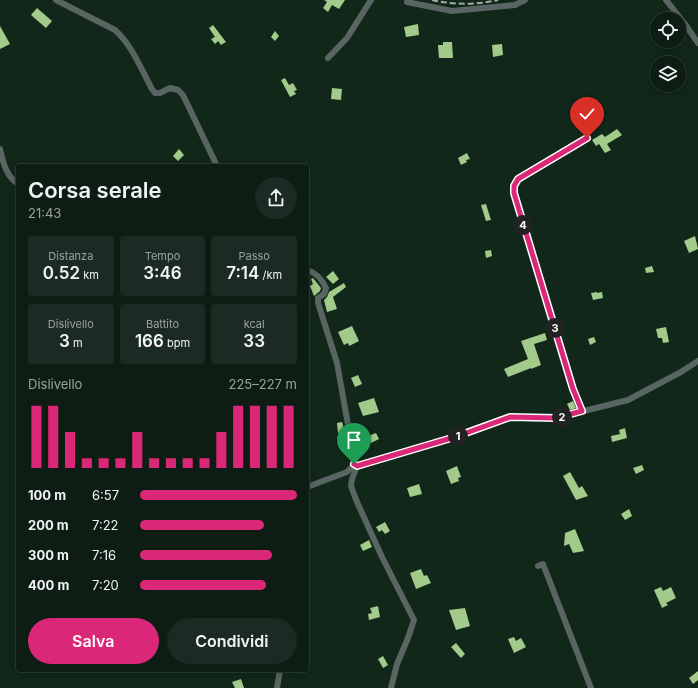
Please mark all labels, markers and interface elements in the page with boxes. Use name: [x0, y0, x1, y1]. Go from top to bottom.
map controls: [650, 12, 686, 92]
button: locate: [650, 12, 686, 48]
button: layers: [650, 56, 686, 92]
pin: [570, 97, 604, 138]
icon: check: [576, 103, 598, 125]
text: Corsa serale: [28, 177, 162, 203]
button: share: [255, 177, 297, 219]
text: 21:43: [28, 205, 61, 221]
pin: 4: [513, 215, 533, 235]
text: 4: [519, 218, 527, 232]
text: Distanza: [48, 249, 93, 263]
text: Tempo: [145, 249, 180, 263]
text: Passo: [238, 249, 270, 263]
text: 0.52: [43, 263, 80, 283]
text: 3:46: [143, 263, 182, 283]
text: 7:14: [226, 263, 259, 283]
text: km: [80, 268, 99, 282]
text: /km: [259, 268, 282, 282]
text: Dislivello: [48, 317, 94, 331]
text: Battito: [146, 317, 179, 331]
text: kcal: [244, 317, 265, 331]
pin: 3: [545, 318, 565, 338]
text: 3: [551, 321, 559, 335]
text: 3: [59, 331, 70, 351]
text: 166: [135, 331, 164, 351]
text: 33: [243, 331, 265, 351]
text: m: [70, 336, 83, 350]
text: bpm: [164, 336, 190, 350]
text: Dislivello: [28, 376, 82, 392]
text: 225–227 m: [228, 376, 297, 392]
pin: 2: [552, 407, 572, 427]
text: 2: [559, 410, 565, 424]
pin: [337, 423, 371, 464]
pin: 1: [448, 426, 468, 446]
icon: arrive: [343, 429, 365, 451]
text: 1: [456, 429, 460, 443]
text: 100 m: [28, 487, 66, 503]
text: 6:57: [92, 487, 119, 503]
text: 200 m: [28, 517, 69, 533]
text: 7:22: [92, 517, 119, 533]
text: 300 m: [28, 547, 69, 563]
text: 7:16: [92, 547, 116, 563]
text: 400 m: [28, 577, 69, 593]
text: 7:20: [92, 577, 119, 593]
button: Salva: [28, 618, 159, 664]
button: Condividi: [167, 618, 297, 664]

